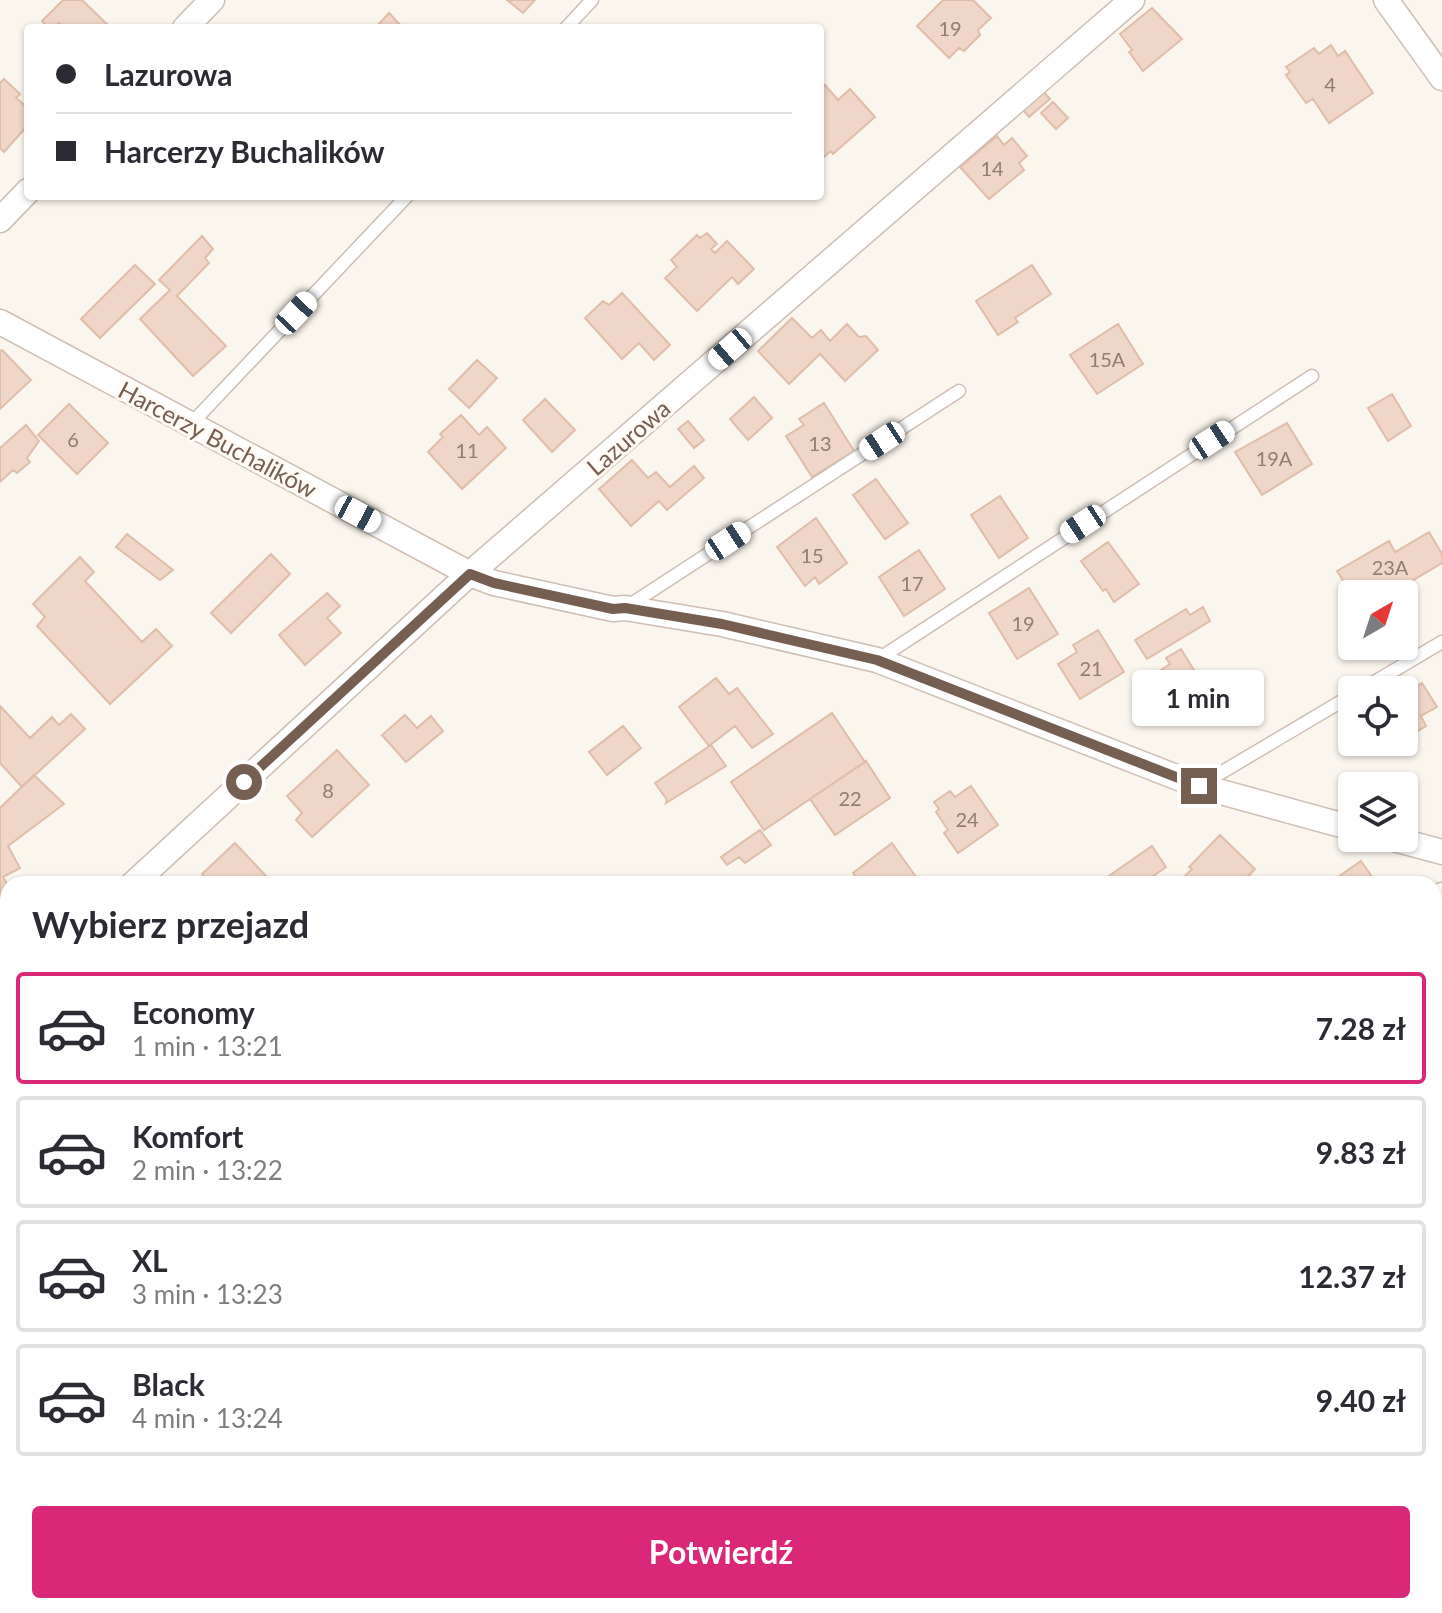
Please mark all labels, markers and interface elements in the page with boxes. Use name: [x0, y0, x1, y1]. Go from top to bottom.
house number: 19: [938, 16, 962, 40]
text: Lazurowa: [104, 56, 232, 92]
house number: 4: [1324, 72, 1336, 96]
text: Harcerzy Buchalików: [104, 133, 385, 169]
house number: 14: [980, 156, 1004, 180]
car: [271, 287, 321, 339]
car: [704, 324, 756, 374]
house number: 15A: [1089, 347, 1126, 371]
street label: Harcerzy Buchalików: [114, 375, 322, 504]
street label: Lazurowa: [580, 393, 676, 481]
car: [1185, 417, 1239, 463]
car: [855, 418, 909, 464]
house number: 6: [67, 427, 79, 451]
house number: 13: [808, 431, 832, 455]
house number: 11: [455, 438, 479, 462]
house number: 19A: [1256, 446, 1293, 470]
car: [331, 492, 385, 536]
car: [1056, 501, 1110, 547]
car: [701, 518, 755, 564]
house number: 15: [800, 543, 824, 567]
house number: 23A: [1372, 555, 1409, 579]
house number: 17: [900, 571, 924, 595]
north arrow: [1338, 580, 1418, 660]
map controls: [1338, 580, 1418, 852]
house number: 19: [1011, 611, 1035, 635]
house number: 21: [1079, 656, 1103, 680]
callout: 1 min: [1133, 670, 1265, 726]
button: locate: [1338, 676, 1418, 756]
text: 1 min: [1166, 682, 1230, 714]
route start: [226, 764, 262, 800]
route end: [1181, 768, 1217, 804]
button: layers: [1338, 772, 1418, 852]
house number: 8: [322, 778, 334, 802]
house number: 22: [838, 786, 862, 810]
house number: 24: [955, 807, 979, 831]
text: Wybierz przejazd: [32, 902, 309, 946]
icon: car: [36, 992, 108, 1064]
text: Economy: [132, 994, 255, 1030]
text: 7.28 zł: [1316, 1010, 1406, 1046]
text: 1 min · 13:21: [132, 1030, 283, 1062]
icon: car: [36, 1116, 108, 1188]
text: Komfort: [132, 1118, 243, 1154]
text: 9.83 zł: [1316, 1134, 1406, 1170]
text: 2 min · 13:22: [132, 1154, 283, 1186]
icon: car: [36, 1240, 108, 1312]
text: XL: [132, 1242, 168, 1278]
text: 12.37 zł: [1298, 1258, 1406, 1294]
text: 3 min · 13:23: [132, 1278, 283, 1310]
icon: car: [36, 1364, 108, 1436]
text: Black: [132, 1366, 205, 1402]
text: 9.40 zł: [1316, 1382, 1406, 1418]
text: 4 min · 13:24: [132, 1402, 283, 1434]
button: Potwierdź: [32, 1506, 1410, 1598]

